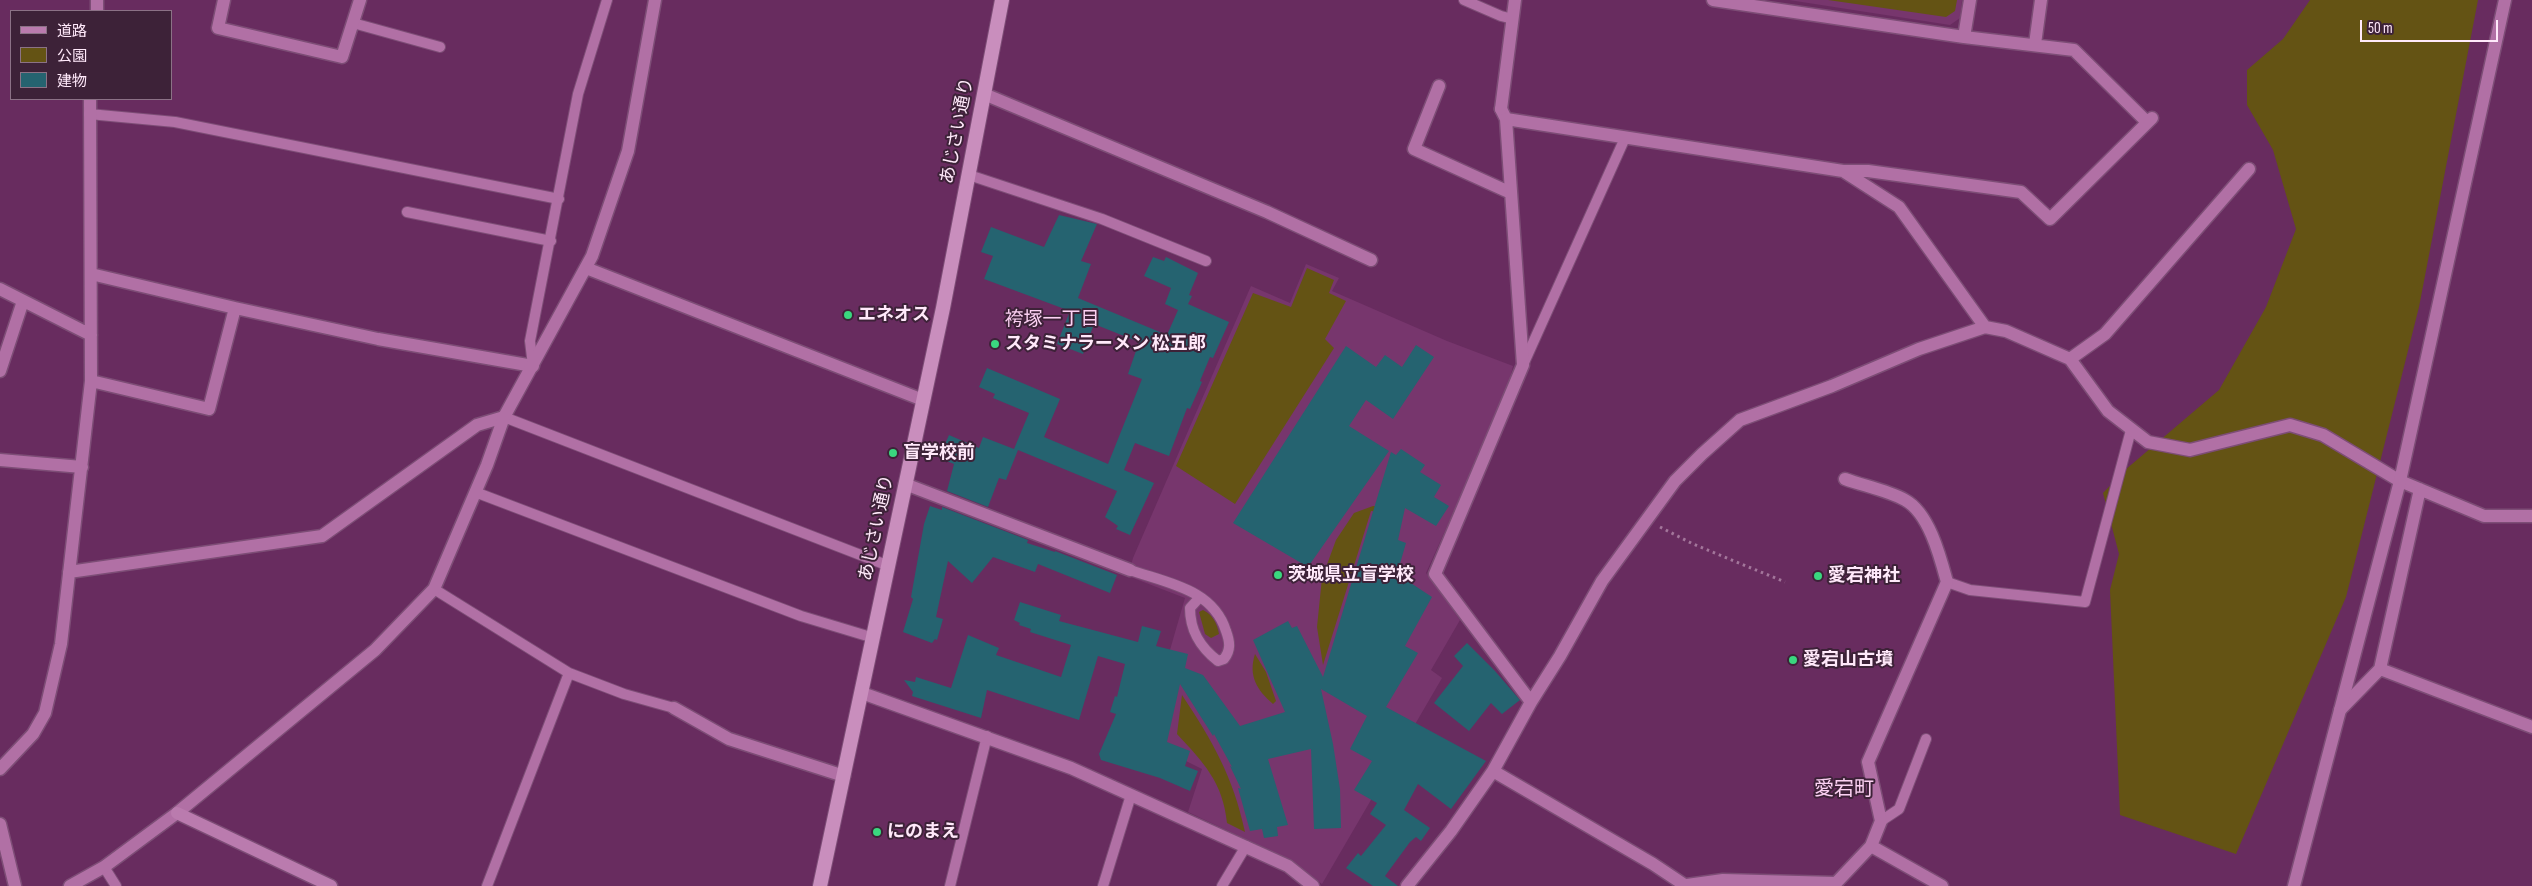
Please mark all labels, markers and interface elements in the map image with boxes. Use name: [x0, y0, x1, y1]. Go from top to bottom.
legend: [10, 10, 172, 100]
scale bar: [2362, 10, 2500, 42]
text: 50 m: [2368, 19, 2393, 38]
text: 道路: [57, 22, 87, 41]
text: 公園: [57, 47, 87, 66]
text: 建物: [57, 72, 87, 91]
street label: あじさい通り: [937, 76, 979, 186]
place label: エネオス: [858, 304, 930, 326]
marker: エネオス: [842, 309, 854, 321]
district label: 袴塚一丁目: [1005, 309, 1099, 331]
place label: スタミナラーメン 松五郎: [1005, 333, 1206, 355]
marker: スタミナラーメン 松五郎: [989, 338, 1001, 350]
place label: 盲学校前: [903, 442, 975, 464]
marker: 盲学校前: [887, 447, 899, 459]
street label: あじさい通り: [855, 473, 899, 583]
place label: 茨城県立盲学校: [1288, 564, 1414, 586]
place label: 愛宕神社: [1828, 565, 1900, 587]
marker: 茨城県立盲学校: [1272, 569, 1284, 581]
marker: 愛宕神社: [1812, 570, 1824, 582]
place label: 愛宕山古墳: [1803, 649, 1893, 671]
marker: 愛宕山古墳: [1787, 654, 1799, 666]
district label: 愛宕町: [1814, 778, 1874, 802]
place label: にのまえ: [887, 821, 959, 843]
marker: にのまえ: [871, 826, 883, 838]

